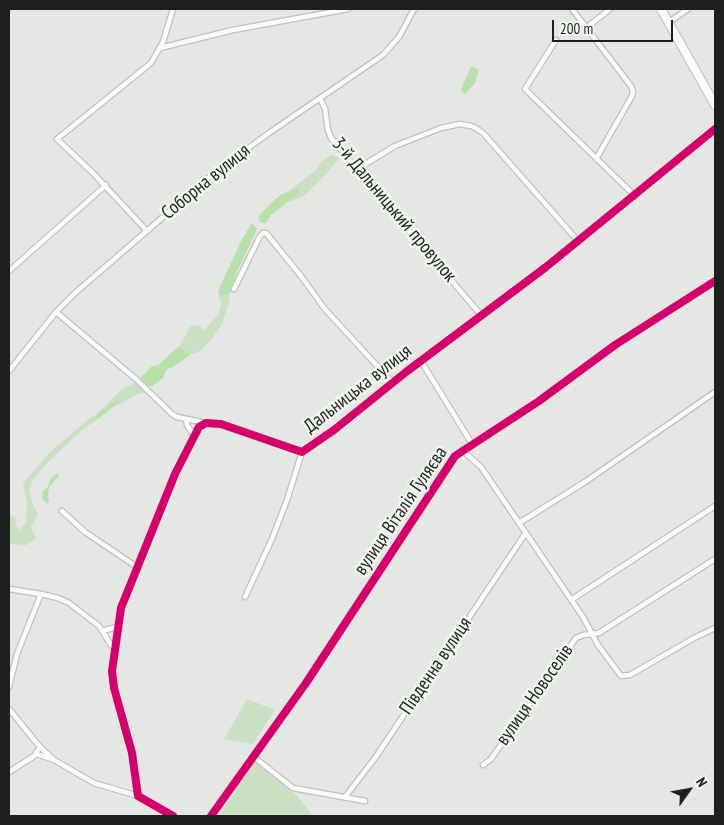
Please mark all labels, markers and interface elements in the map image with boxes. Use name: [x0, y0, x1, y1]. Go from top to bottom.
scale bar: [554, 10, 675, 42]
text: 200 m: [560, 19, 593, 38]
street label: 3-й Дальницький провулок: [327, 133, 461, 287]
street label: Соборна вулиця: [157, 139, 255, 225]
street label: Дальницька вулиця: [300, 340, 416, 438]
street label: вулиця Віталія Гуляєва: [350, 443, 452, 579]
street label: Південна вулиця: [395, 613, 477, 719]
street label: вулиця Новоселів: [492, 640, 578, 750]
north arrow: [664, 765, 714, 815]
text: N: [692, 774, 711, 790]

